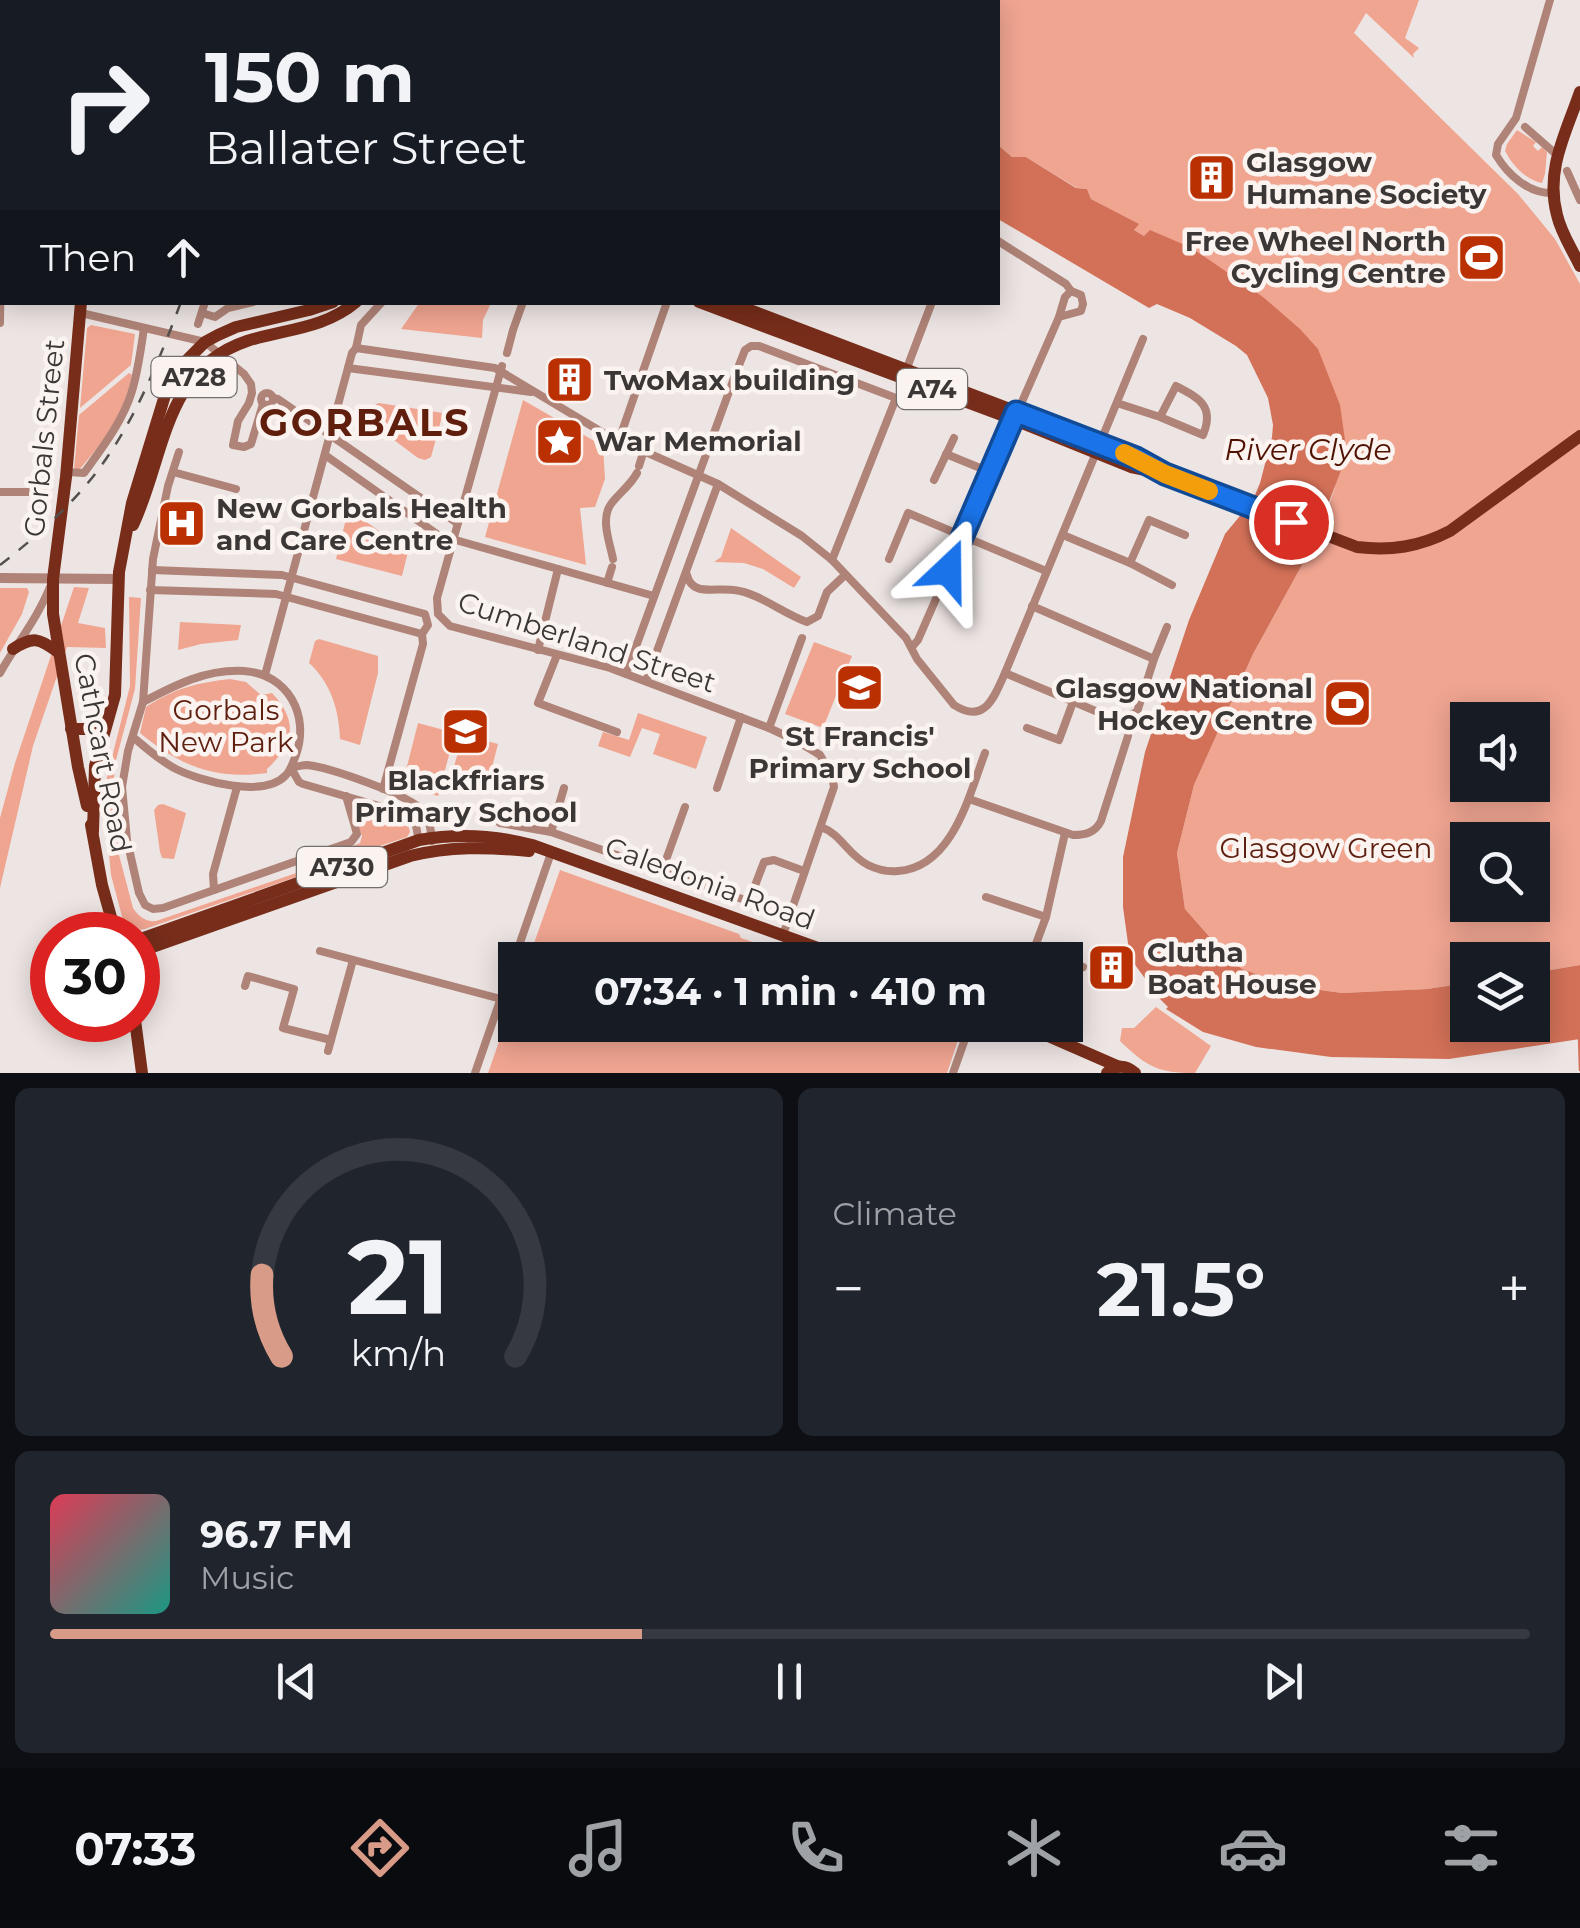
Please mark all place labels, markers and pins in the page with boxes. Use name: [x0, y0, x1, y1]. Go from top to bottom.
place label: Glasgow Humane Society: [1246, 145, 1487, 211]
building icon: Glasgow Humane Society: [1185, 152, 1237, 204]
place label: Free Wheel North Cycling Centre: [1185, 224, 1446, 290]
sports icon: Free Wheel North Cycling Centre: [1455, 231, 1507, 283]
building icon: TwoMax building: [543, 354, 595, 406]
place label: TwoMax building: [604, 363, 855, 397]
place icon: War Memorial: [534, 415, 586, 467]
place label: War Memorial: [595, 424, 802, 458]
pin: [1249, 480, 1334, 565]
place label: New Gorbals Health and Care Centre: [216, 491, 507, 557]
hospital icon: New Gorbals Health and Care Centre: [155, 498, 207, 550]
school or university icon: St Francis' Primary School: [834, 662, 886, 714]
place label: Glasgow National Hockey Centre: [1055, 671, 1313, 737]
sports icon: Glasgow National Hockey Centre: [1322, 678, 1374, 730]
school or university icon: Blackfriars Primary School: [440, 706, 492, 758]
place label: St Francis' Primary School: [749, 719, 971, 785]
place label: Blackfriars Primary School: [355, 763, 577, 829]
place label: Clutha Boat House: [1147, 935, 1317, 1001]
building icon: Clutha Boat House: [1086, 942, 1138, 994]

